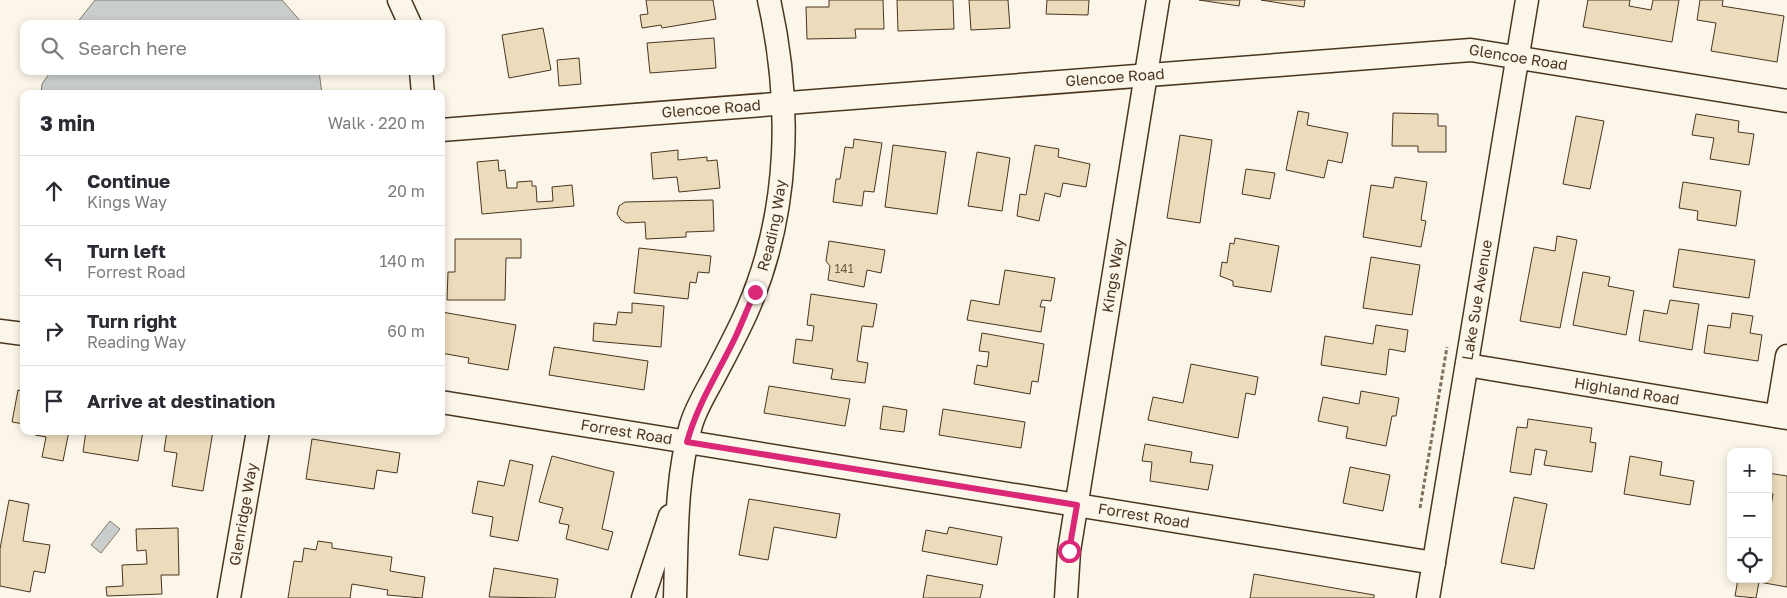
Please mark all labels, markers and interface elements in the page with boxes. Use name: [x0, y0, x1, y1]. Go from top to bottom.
search box: [20, 20, 445, 75]
icon: search: [38, 34, 66, 62]
text: Search here: [78, 36, 187, 59]
street label: Glencoe Road: [1468, 40, 1569, 73]
street label: Glencoe Road: [1065, 64, 1165, 89]
street label: Glencoe Road: [661, 95, 761, 121]
text: 3 min: [40, 110, 95, 136]
text: Walk · 220 m: [328, 113, 425, 133]
text: Continue: [87, 169, 170, 192]
icon: ahead: [40, 177, 68, 205]
street label: Reading Way: [753, 178, 789, 273]
text: 20 m: [388, 181, 425, 201]
text: Kings Way: [87, 192, 167, 212]
street label: Kings Way: [1098, 236, 1127, 314]
street label: Lake Sue Avenue: [1457, 238, 1495, 362]
text: Turn left: [87, 239, 166, 262]
icon: left: [40, 247, 68, 275]
text: 140 m: [379, 251, 425, 271]
house number: 141: [835, 261, 854, 276]
text: Forrest Road: [87, 262, 186, 282]
route end: [744, 281, 767, 304]
text: Turn right: [87, 309, 177, 332]
icon: right: [40, 317, 68, 345]
text: 60 m: [387, 321, 425, 341]
text: Reading Way: [87, 332, 186, 352]
street label: Highland Road: [1573, 373, 1681, 408]
icon: arrive: [40, 387, 68, 415]
text: Arrive at destination: [87, 389, 275, 412]
street label: Forrest Road: [580, 415, 674, 447]
map controls: [1727, 448, 1772, 583]
button: +: [1727, 448, 1772, 493]
street label: Glenridge Way: [225, 461, 260, 567]
button: −: [1727, 493, 1772, 538]
street label: Forrest Road: [1097, 499, 1191, 531]
button: locate: [1727, 538, 1772, 583]
route start: [1058, 540, 1081, 563]

